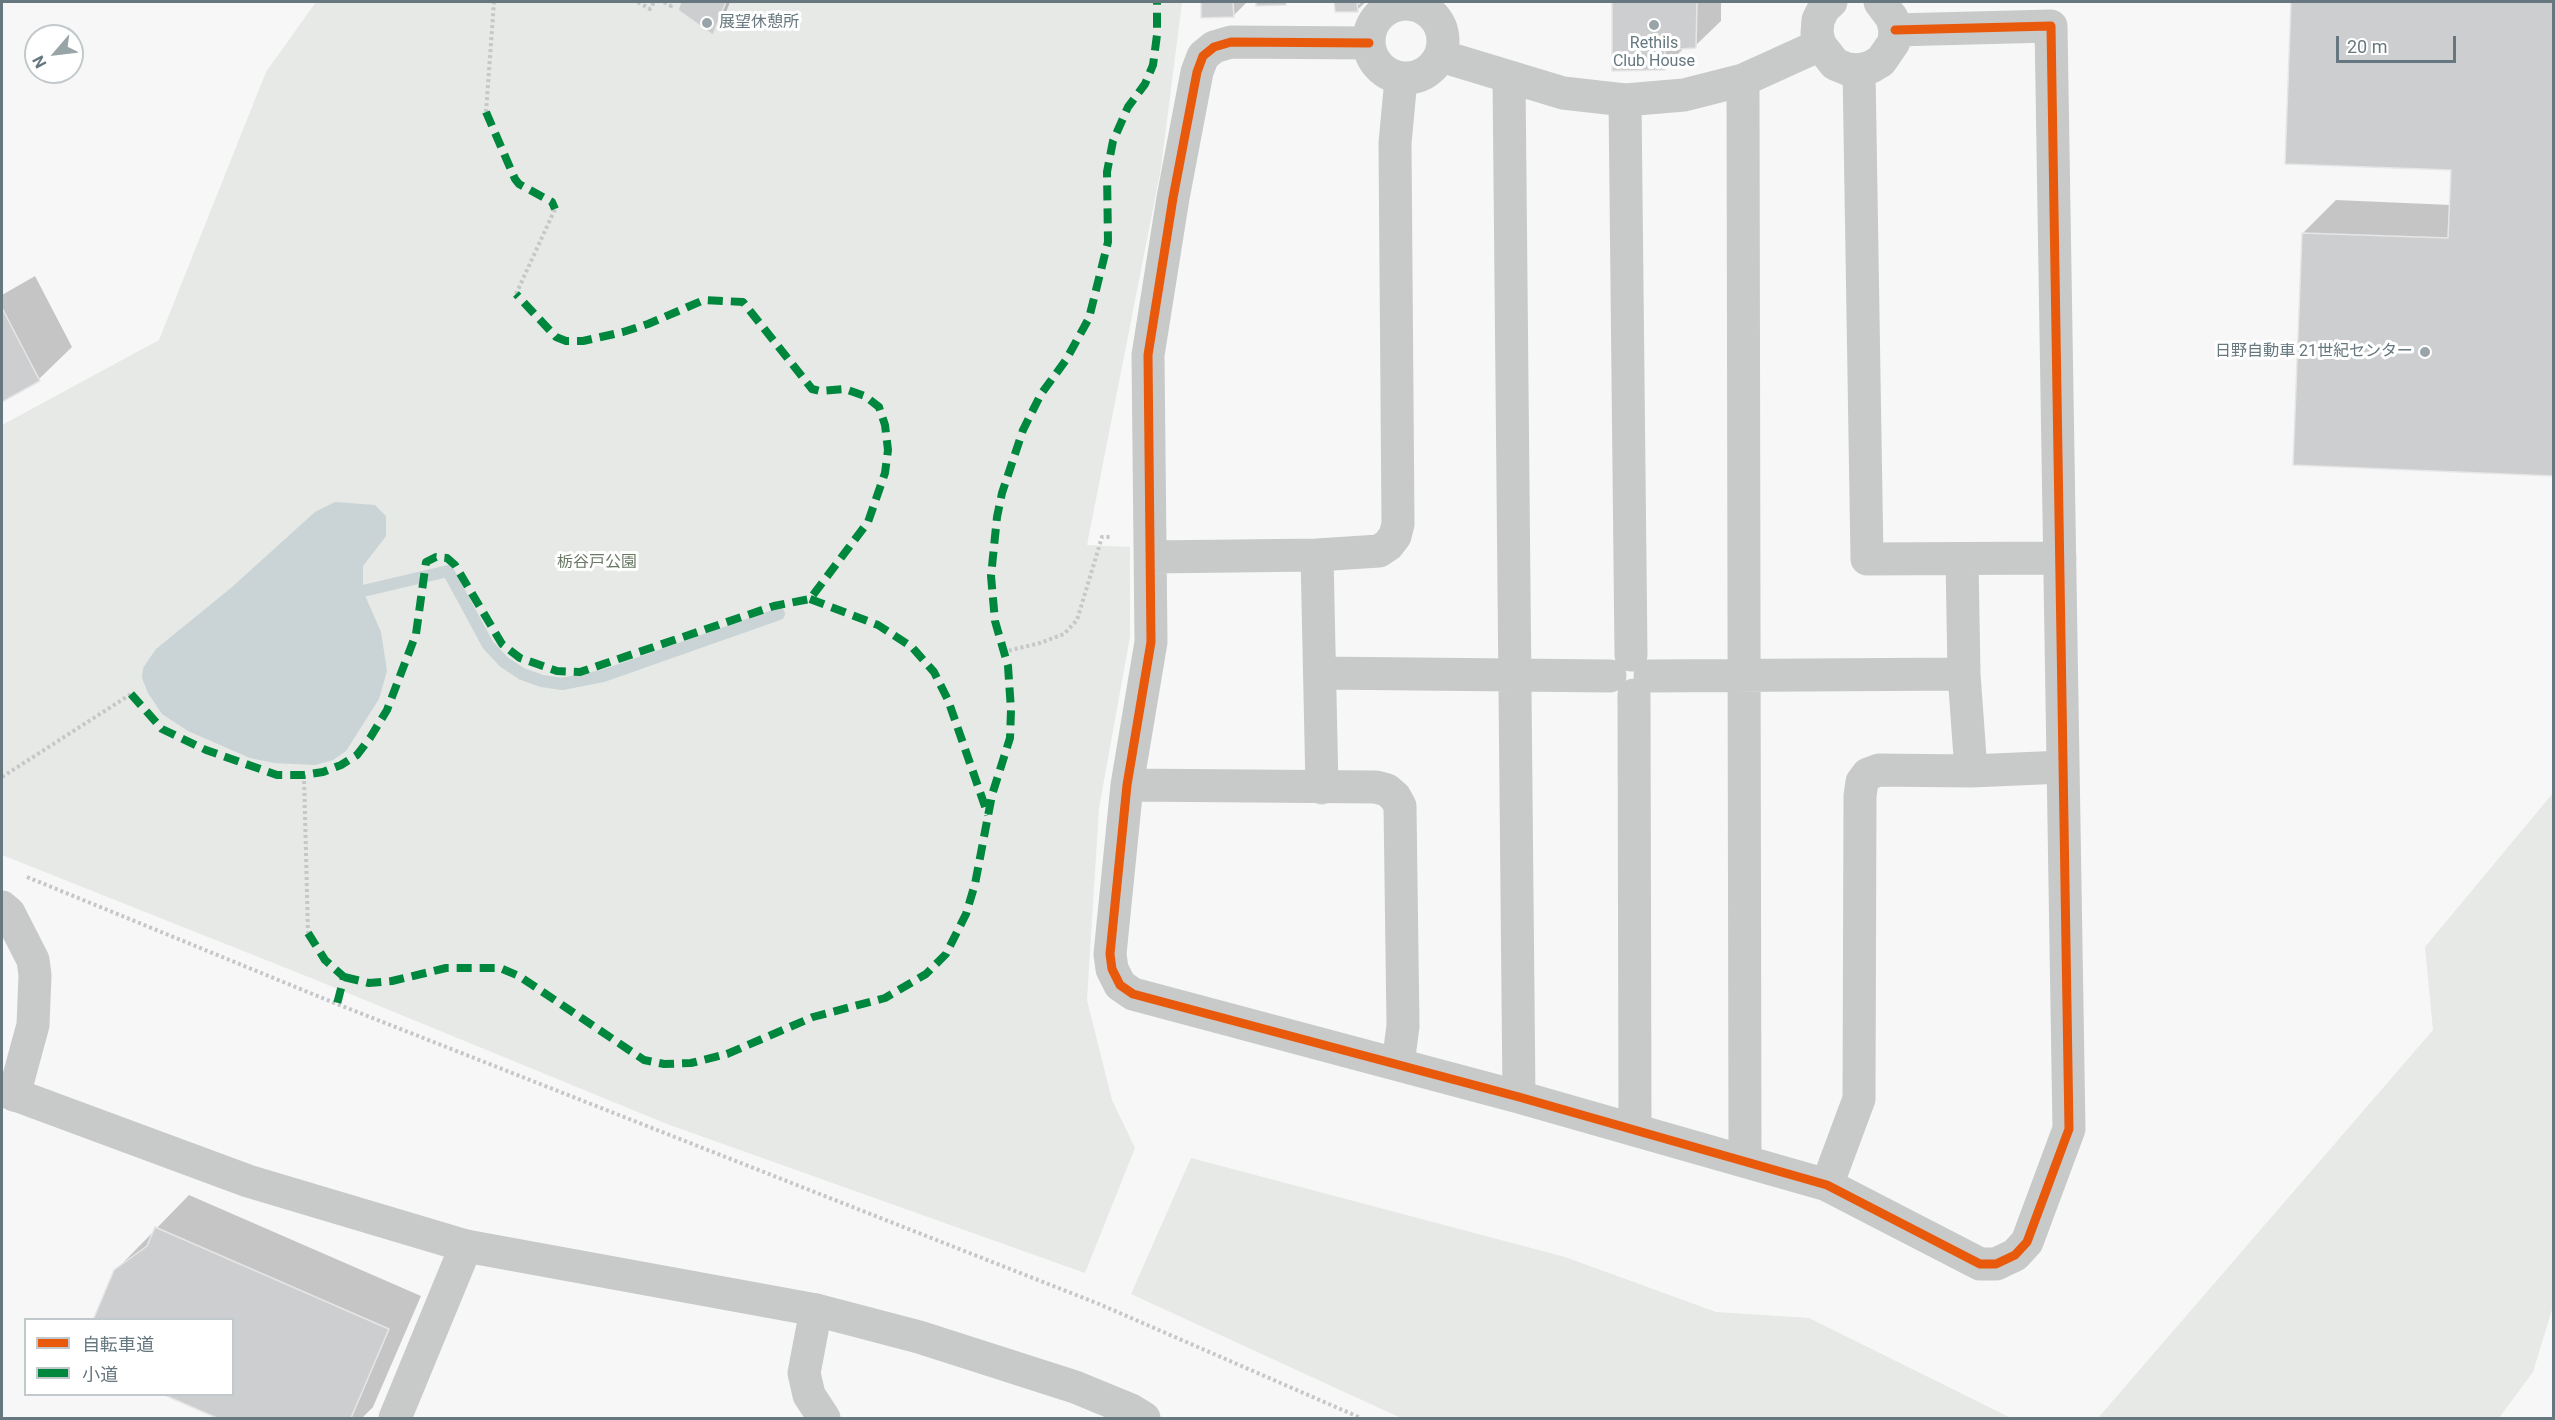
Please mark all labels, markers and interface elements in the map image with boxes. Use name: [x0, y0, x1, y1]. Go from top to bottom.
place label: 展望休憩所: [719, 13, 799, 33]
marker: 展望休憩所: [700, 16, 714, 30]
marker: Rethils Club House: [1647, 18, 1661, 32]
north arrow: [24, 24, 84, 84]
scale bar: [2339, 24, 2459, 62]
place label: Rethils Club House: [1613, 34, 1695, 72]
text: 20 m: [2347, 36, 2387, 57]
text: N: [28, 52, 50, 71]
place label: 日野自動車 21世紀センター: [2215, 342, 2413, 362]
marker: 日野自動車 21世紀センター: [2418, 345, 2432, 359]
park label: 栃谷戸公園: [557, 553, 637, 573]
legend: [24, 1318, 234, 1396]
text: 自転車道: [82, 1334, 154, 1355]
text: 小道: [82, 1364, 118, 1385]

